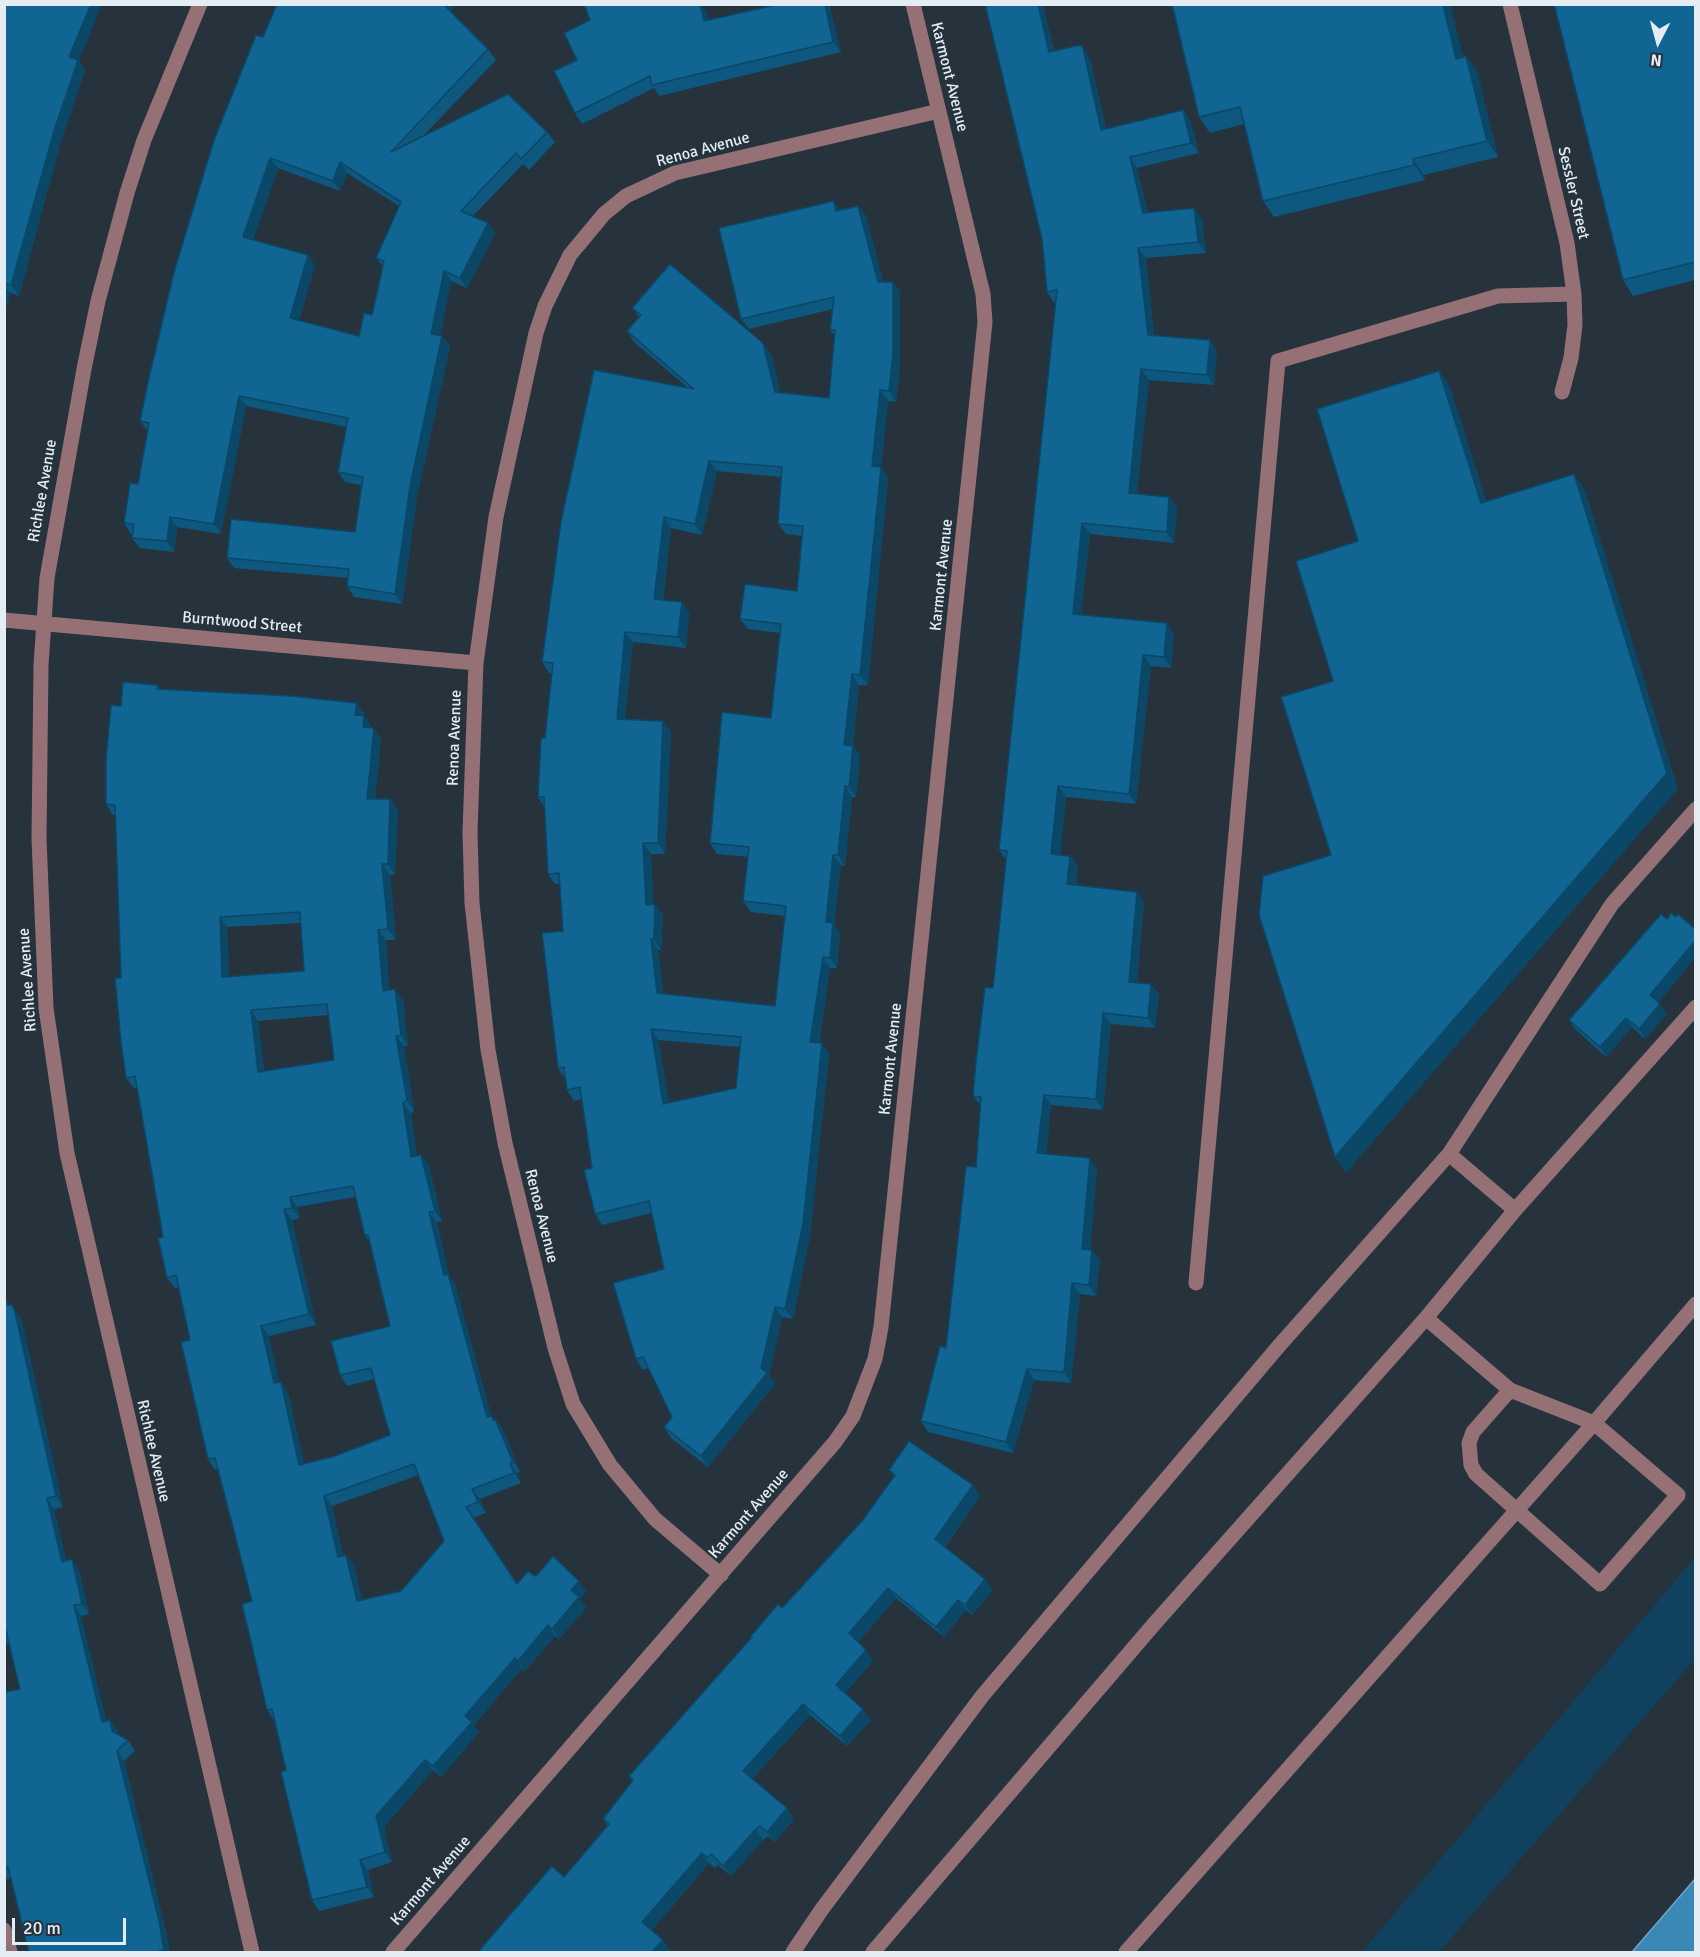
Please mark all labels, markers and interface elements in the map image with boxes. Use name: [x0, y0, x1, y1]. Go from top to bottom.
north arrow: [1628, 12, 1688, 72]
street label: Karmont Avenue: [926, 20, 972, 134]
text: N: [1650, 49, 1663, 70]
street label: Renoa Avenue: [654, 128, 752, 172]
street label: Sessler Street: [1553, 145, 1593, 241]
street label: Richlee Avenue: [24, 438, 62, 544]
street label: Karmont Avenue: [927, 518, 957, 632]
street label: Burntwood Street: [181, 608, 303, 638]
street label: Renoa Avenue: [444, 690, 466, 786]
street label: Richlee Avenue: [15, 927, 41, 1033]
street label: Karmont Avenue: [876, 1002, 906, 1116]
street label: Renoa Avenue: [520, 1167, 562, 1265]
street label: Richlee Avenue: [132, 1398, 174, 1504]
street label: Karmont Avenue: [705, 1465, 793, 1563]
street label: Karmont Avenue: [387, 1832, 475, 1930]
scale bar: [15, 1906, 129, 1944]
text: 20 m: [23, 1917, 61, 1939]

